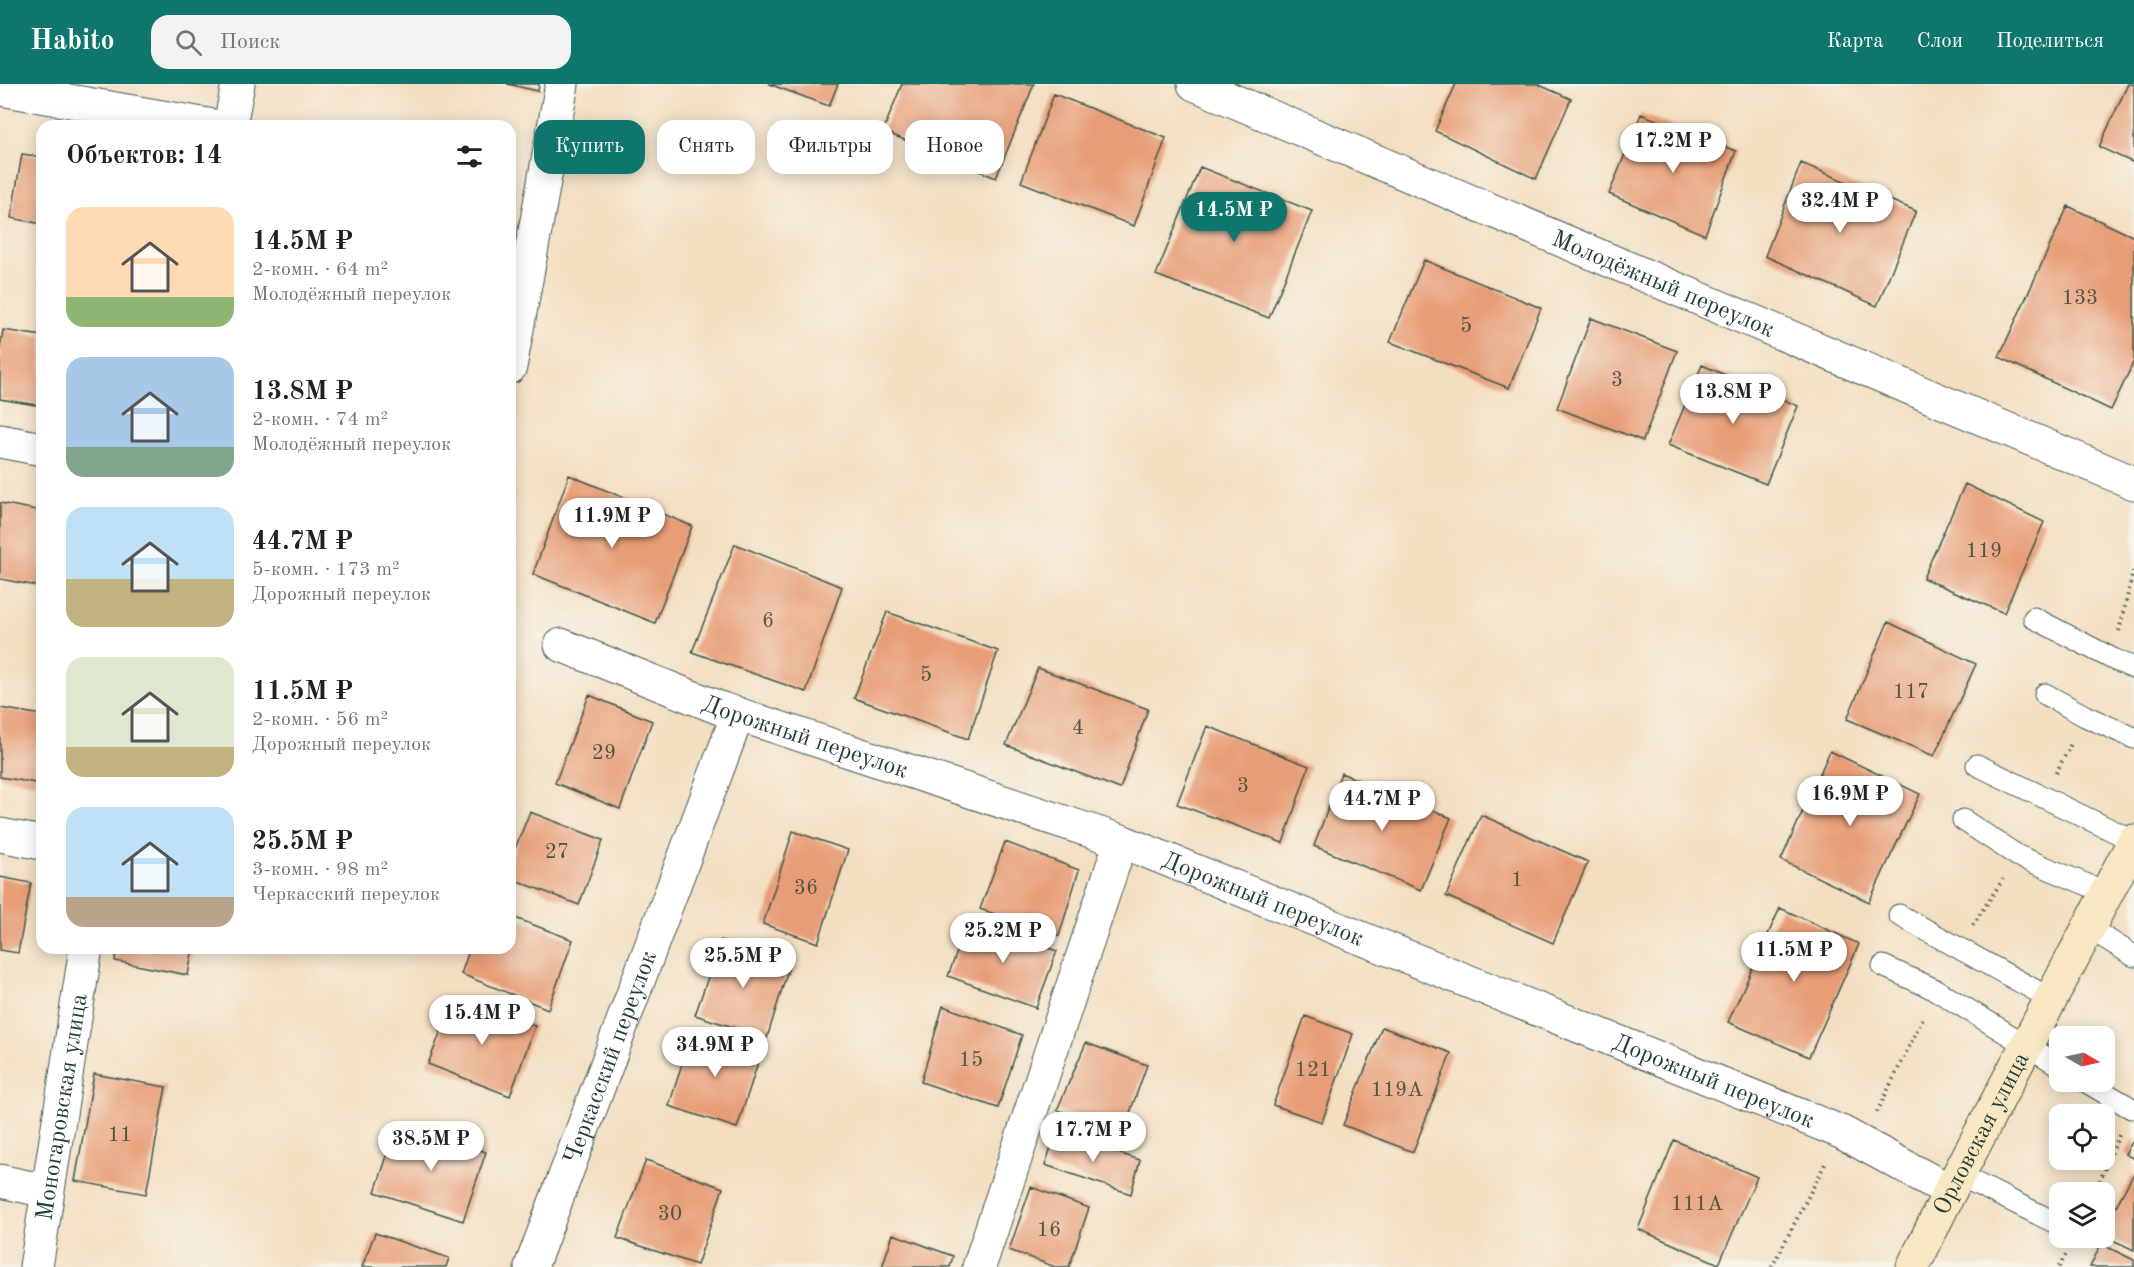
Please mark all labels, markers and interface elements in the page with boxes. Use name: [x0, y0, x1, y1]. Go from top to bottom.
search box: [151, 15, 571, 69]
icon: search: [172, 26, 205, 59]
text: Habito: [30, 28, 115, 56]
text: Поиск: [220, 31, 280, 53]
text: Карта: [1827, 31, 1884, 52]
text: Слои: [1917, 31, 1963, 52]
text: Поделиться: [1996, 31, 2104, 52]
chip: Купить: [534, 120, 645, 174]
chip: Снять: [657, 120, 755, 174]
chip: Фильтры: [767, 120, 893, 174]
chip: Новое: [905, 120, 1004, 174]
pin: 17.2M ₽: [1618, 123, 1728, 174]
text: 17.2M ₽: [1634, 132, 1712, 152]
icon: filters: [453, 140, 486, 173]
text: Объектов: 14: [66, 143, 222, 169]
pin: 32.4M ₽: [1785, 183, 1895, 234]
pin: 14.5M ₽: [1179, 192, 1289, 243]
text: 32.4M ₽: [1801, 192, 1879, 212]
text: 14.5M ₽: [1195, 201, 1273, 221]
street label: Молодёжный переулок: [1548, 227, 1777, 343]
text: 14.5M ₽: [252, 229, 353, 255]
icon: home: [114, 231, 186, 303]
text: 2-комн. · 64 m²: [252, 260, 388, 280]
text: Молодёжный переулок: [252, 285, 451, 305]
house number: 133: [2062, 288, 2098, 309]
house number: 5: [1460, 316, 1472, 337]
house number: 3: [1611, 370, 1623, 391]
pin: 13.8M ₽: [1678, 374, 1788, 425]
text: 13.8M ₽: [252, 379, 353, 405]
icon: home: [114, 381, 186, 453]
text: 13.8M ₽: [1694, 383, 1772, 403]
text: 2-комн. · 74 m²: [252, 410, 388, 430]
text: Молодёжный переулок: [252, 435, 451, 455]
pin: 11.9M ₽: [557, 498, 667, 549]
text: 11.9M ₽: [573, 507, 651, 527]
text: 44.7M ₽: [252, 529, 353, 555]
icon: home: [114, 531, 186, 603]
house number: 119: [1966, 541, 2002, 562]
text: 5-комн. · 173 m²: [252, 560, 400, 580]
text: Дорожный переулок: [252, 585, 431, 605]
house number: 6: [762, 611, 774, 632]
house number: 5: [920, 665, 932, 686]
text: 11.5M ₽: [252, 679, 353, 705]
icon: home: [114, 681, 186, 753]
house number: 117: [1893, 682, 1929, 703]
street label: Дорожный переулок: [698, 692, 911, 784]
text: 2-комн. · 56 m²: [252, 710, 388, 730]
house number: 4: [1072, 718, 1084, 739]
text: Дорожный переулок: [252, 735, 431, 755]
house number: 29: [592, 743, 616, 764]
house number: 3: [1237, 776, 1249, 797]
pin: 16.9M ₽: [1795, 776, 1905, 827]
pin: 44.7M ₽: [1327, 781, 1437, 832]
text: 16.9M ₽: [1811, 785, 1889, 805]
text: 44.7M ₽: [1343, 790, 1421, 810]
text: 25.5M ₽: [252, 829, 353, 855]
icon: home: [114, 831, 186, 903]
house number: 27: [545, 842, 569, 863]
street label: Дорожный переулок: [1158, 849, 1367, 952]
text: 3-комн. · 98 m²: [252, 860, 388, 880]
house number: 1: [1511, 870, 1523, 891]
house number: 36: [794, 878, 818, 899]
text: Черкасский переулок: [252, 885, 440, 905]
pin: 25.2M ₽: [948, 913, 1058, 964]
text: 25.2M ₽: [964, 922, 1042, 942]
pin: 11.5M ₽: [1739, 932, 1849, 983]
pin: 25.5M ₽: [688, 938, 798, 989]
text: 11.5M ₽: [1755, 941, 1833, 961]
text: 25.5M ₽: [704, 947, 782, 967]
street label: Черкасский переулок: [561, 948, 662, 1168]
street label: Моногаровская улица: [33, 992, 93, 1223]
pin: 15.4M ₽: [427, 995, 537, 1046]
text: 15.4M ₽: [443, 1004, 521, 1024]
north arrow: [2049, 1026, 2115, 1092]
map controls: [2049, 1026, 2115, 1248]
pin: 34.9M ₽: [660, 1027, 770, 1078]
street label: Дорожный переулок: [1609, 1031, 1817, 1134]
text: 34.9M ₽: [676, 1036, 754, 1056]
street label: Орловская улица: [1930, 1049, 2035, 1219]
house number: 15: [959, 1050, 983, 1071]
house number: 121: [1295, 1060, 1331, 1081]
house number: 119А: [1371, 1080, 1423, 1101]
button: locate: [2049, 1104, 2115, 1170]
pin: 17.7M ₽: [1038, 1112, 1148, 1163]
pin: 38.5M ₽: [376, 1121, 486, 1172]
text: 17.7M ₽: [1054, 1121, 1132, 1141]
house number: 11: [108, 1125, 132, 1146]
text: 38.5M ₽: [392, 1130, 470, 1150]
button: layers: [2049, 1182, 2115, 1248]
house number: 111А: [1671, 1194, 1723, 1215]
house number: 30: [658, 1204, 682, 1225]
house number: 16: [1037, 1220, 1061, 1241]

